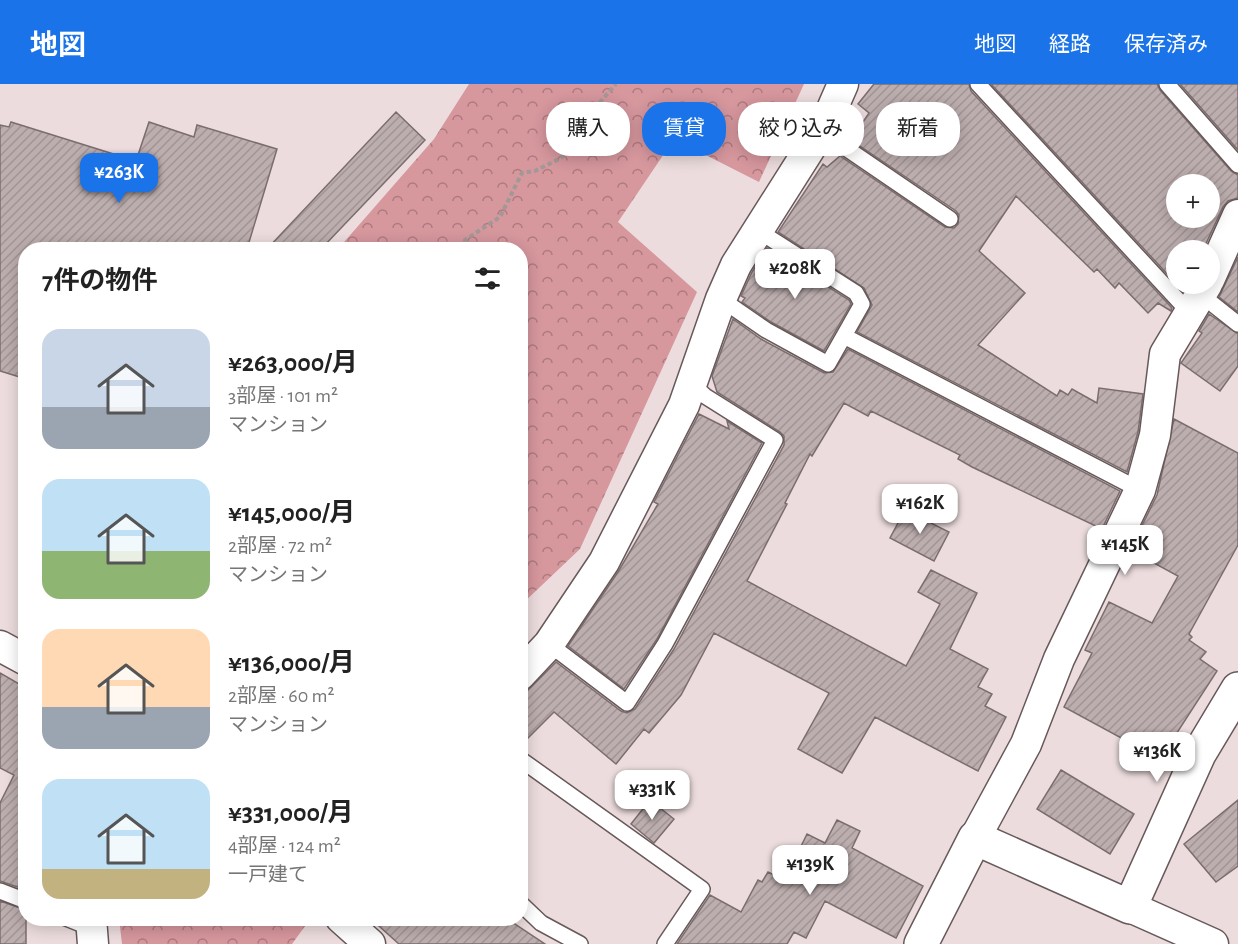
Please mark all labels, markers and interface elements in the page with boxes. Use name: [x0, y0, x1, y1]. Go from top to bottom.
text: 地図: [30, 32, 86, 60]
text: 地図: [974, 34, 1016, 55]
text: 経路: [1049, 34, 1091, 55]
text: 保存済み: [1124, 34, 1208, 55]
chip: 購入: [546, 102, 630, 156]
chip: 賃貸: [642, 102, 726, 156]
chip: 絞り込み: [738, 102, 864, 156]
chip: 新着: [876, 102, 960, 156]
pin: ¥263K: [77, 153, 161, 204]
text: ¥263K: [94, 162, 144, 182]
map controls: [1166, 174, 1220, 294]
button: +: [1166, 174, 1220, 228]
button: −: [1166, 240, 1220, 294]
pin: ¥208K: [753, 249, 837, 300]
text: ¥208K: [769, 258, 821, 278]
icon: filters: [471, 262, 504, 295]
text: 7件の物件: [42, 268, 157, 294]
text: ¥263,000/月: [228, 350, 358, 376]
icon: home: [90, 353, 162, 425]
text: 3部屋 · 101 m²: [228, 386, 338, 406]
text: マンション: [228, 415, 328, 435]
pin: ¥162K: [878, 484, 962, 535]
text: ¥162K: [896, 493, 944, 513]
text: ¥145,000/月: [228, 500, 355, 526]
icon: home: [90, 503, 162, 575]
pin: ¥145K: [1083, 525, 1167, 576]
text: ¥145K: [1101, 534, 1149, 554]
text: 2部屋 · 72 m²: [228, 536, 332, 556]
text: マンション: [228, 565, 328, 585]
text: ¥136,000/月: [228, 650, 355, 676]
icon: home: [90, 653, 162, 725]
text: 2部屋 · 60 m²: [228, 686, 335, 706]
text: マンション: [228, 715, 328, 735]
pin: ¥136K: [1115, 732, 1199, 783]
text: ¥136K: [1133, 741, 1181, 761]
pin: ¥331K: [610, 770, 694, 821]
text: ¥331K: [629, 779, 675, 799]
text: ¥331,000/月: [228, 800, 353, 826]
icon: home: [90, 803, 162, 875]
text: 4部屋 · 124 m²: [228, 836, 341, 856]
pin: ¥139K: [768, 845, 852, 896]
text: ¥139K: [786, 854, 834, 874]
text: 一戸建て: [228, 865, 308, 885]

